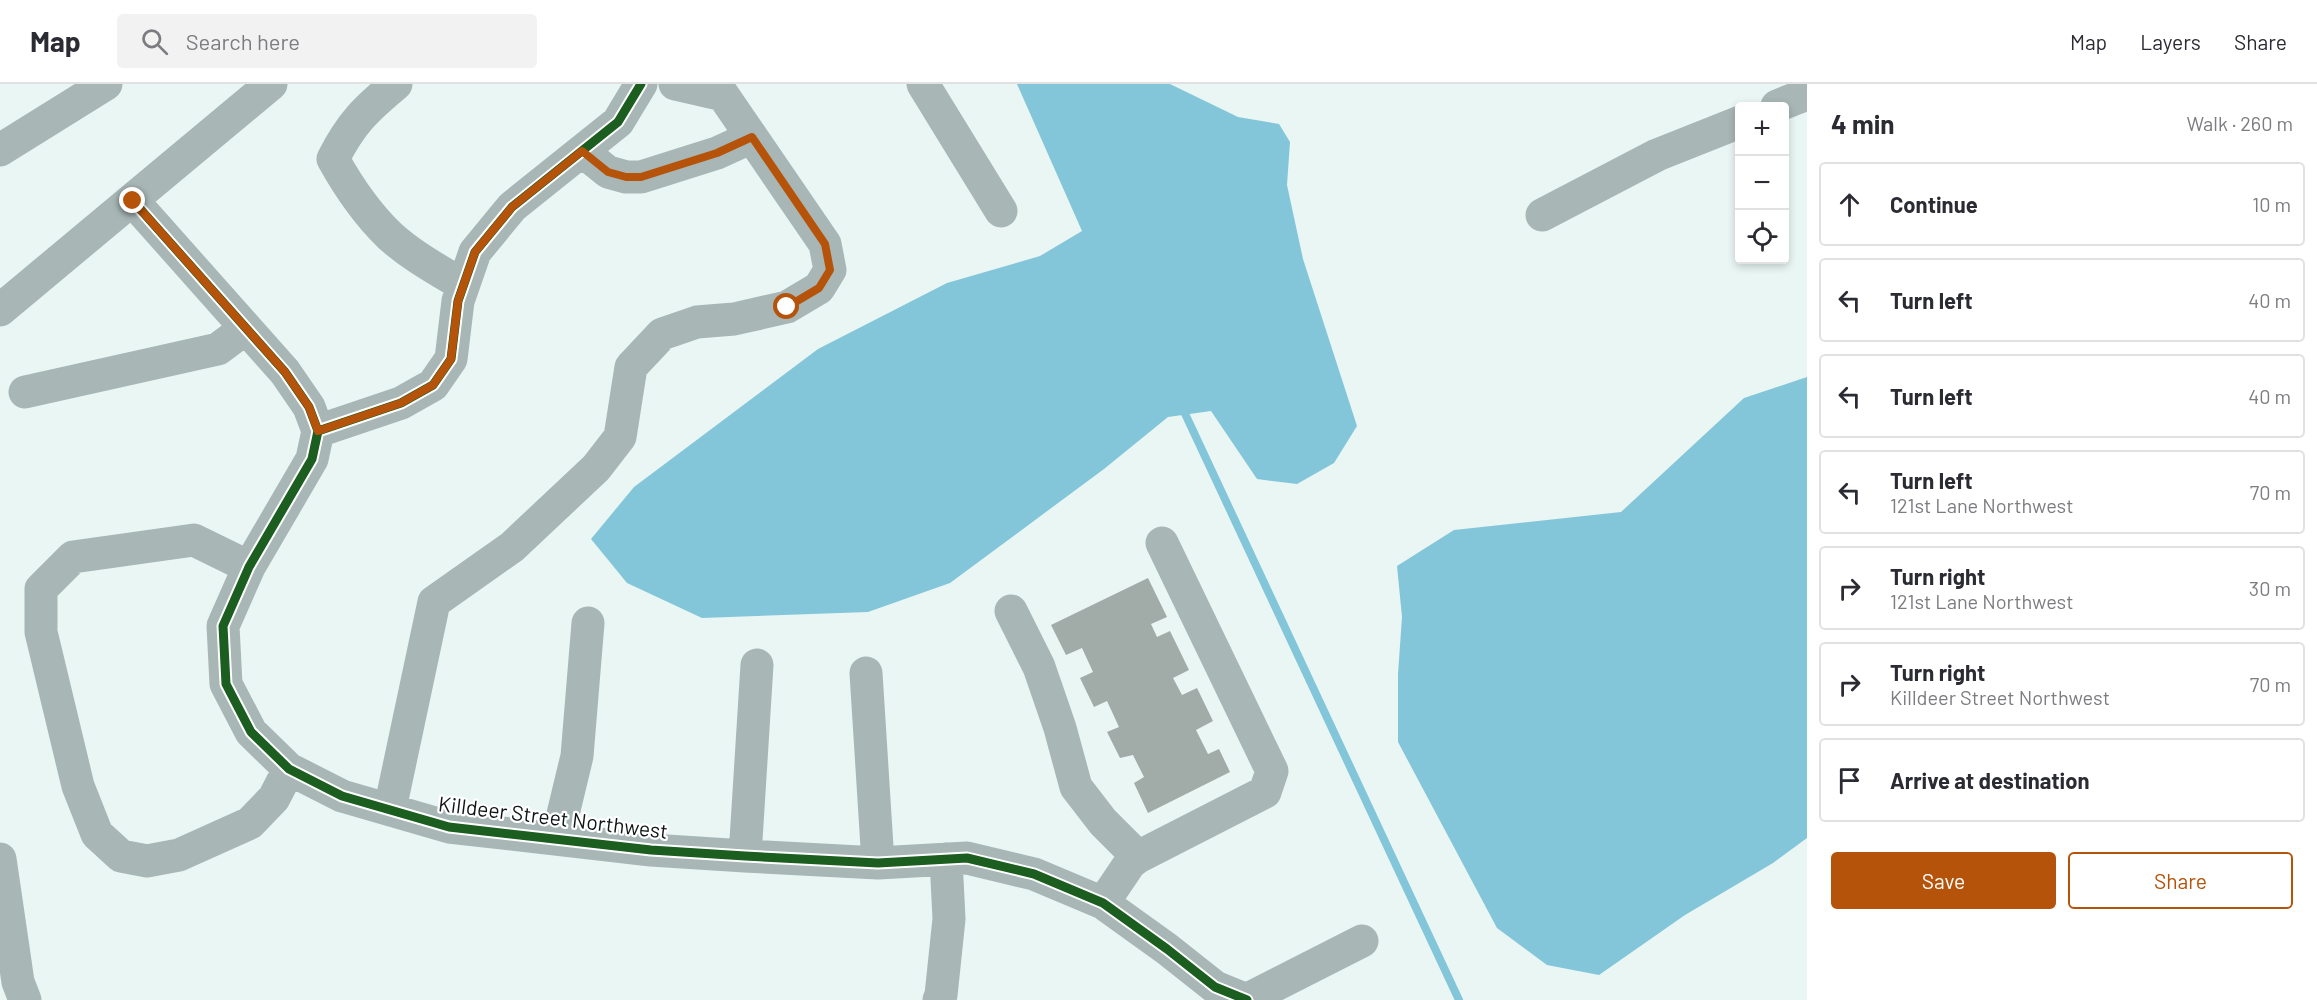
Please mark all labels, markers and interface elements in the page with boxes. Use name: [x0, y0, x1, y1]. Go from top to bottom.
search box: [117, 14, 537, 68]
text: Map: [30, 24, 81, 58]
icon: search: [138, 25, 171, 58]
text: Search here: [186, 28, 300, 54]
text: Map: [2070, 29, 2107, 54]
text: Layers: [2140, 29, 2201, 54]
text: Share: [2234, 29, 2287, 54]
map controls: [1735, 102, 1789, 264]
button: +: [1735, 102, 1789, 156]
text: 4 min: [1831, 108, 1895, 139]
text: Walk · 260 m: [2186, 111, 2293, 135]
button: −: [1735, 156, 1789, 210]
route end: [119, 187, 145, 213]
icon: ahead: [1833, 188, 1866, 221]
text: Continue: [1890, 191, 1978, 217]
text: 10 m: [2252, 192, 2291, 216]
button: locate: [1735, 210, 1789, 264]
icon: left: [1833, 284, 1866, 317]
text: Turn left: [1890, 287, 1973, 313]
text: 40 m: [2248, 288, 2291, 312]
route start: [773, 293, 799, 319]
icon: left: [1833, 380, 1866, 413]
text: Turn left: [1890, 383, 1973, 409]
text: 40 m: [2248, 384, 2291, 408]
text: Turn left: [1890, 467, 1973, 493]
icon: left: [1833, 476, 1866, 509]
text: 70 m: [2250, 480, 2291, 504]
text: 121st Lane Northwest: [1890, 493, 2074, 517]
text: Turn right: [1890, 563, 1985, 589]
icon: right: [1833, 572, 1866, 605]
text: 30 m: [2249, 576, 2291, 600]
text: 121st Lane Northwest: [1890, 589, 2074, 613]
text: Turn right: [1890, 659, 1985, 685]
icon: right: [1833, 668, 1866, 701]
text: 70 m: [2250, 672, 2291, 696]
text: Killdeer Street Northwest: [1890, 685, 2110, 709]
icon: arrive: [1833, 764, 1866, 797]
text: Arrive at destination: [1890, 767, 2089, 793]
street label: Killdeer Street Northwest: [437, 790, 669, 843]
button: Save: [1831, 852, 2056, 909]
button: Share: [2068, 852, 2293, 909]

